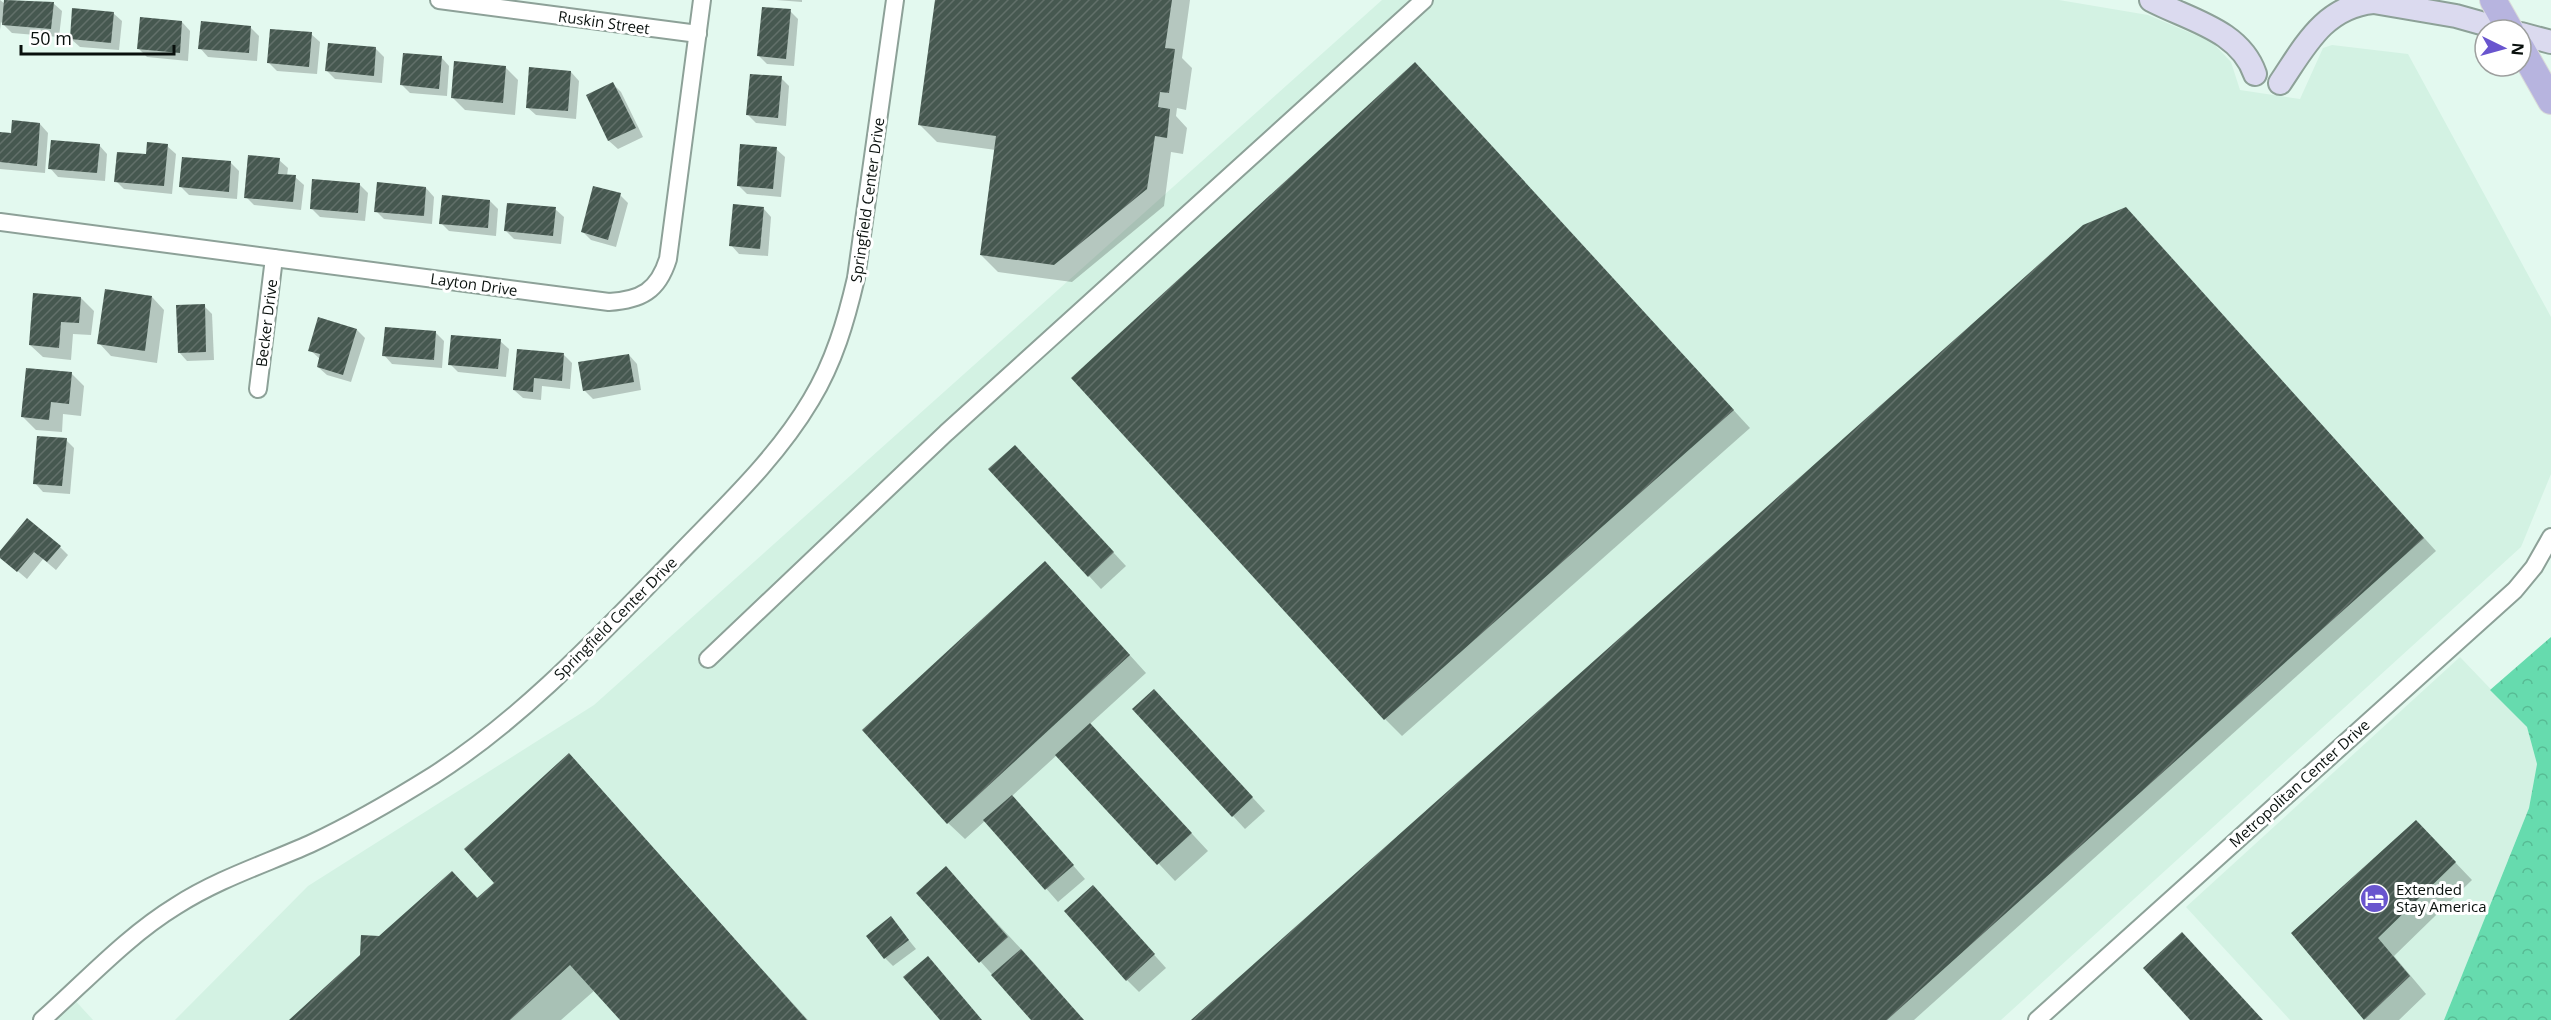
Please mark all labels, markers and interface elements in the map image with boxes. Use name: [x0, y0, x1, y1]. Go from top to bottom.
street label: Ruskin Street: [557, 6, 651, 38]
scale bar: [21, 18, 174, 56]
north arrow: [2473, 18, 2533, 78]
text: 50 m: [30, 26, 72, 50]
text: N: [2506, 42, 2529, 57]
street label: Springfield Center Drive: [846, 116, 888, 284]
street label: Layton Drive: [429, 268, 519, 300]
street label: Becker Drive: [251, 278, 281, 368]
street label: Springfield Center Drive: [549, 552, 681, 684]
street label: Metropolitan Center Drive: [2224, 714, 2374, 852]
place label: Extended Stay America: [2396, 879, 2487, 916]
hotel icon: Extended Stay America: [2359, 882, 2391, 914]

